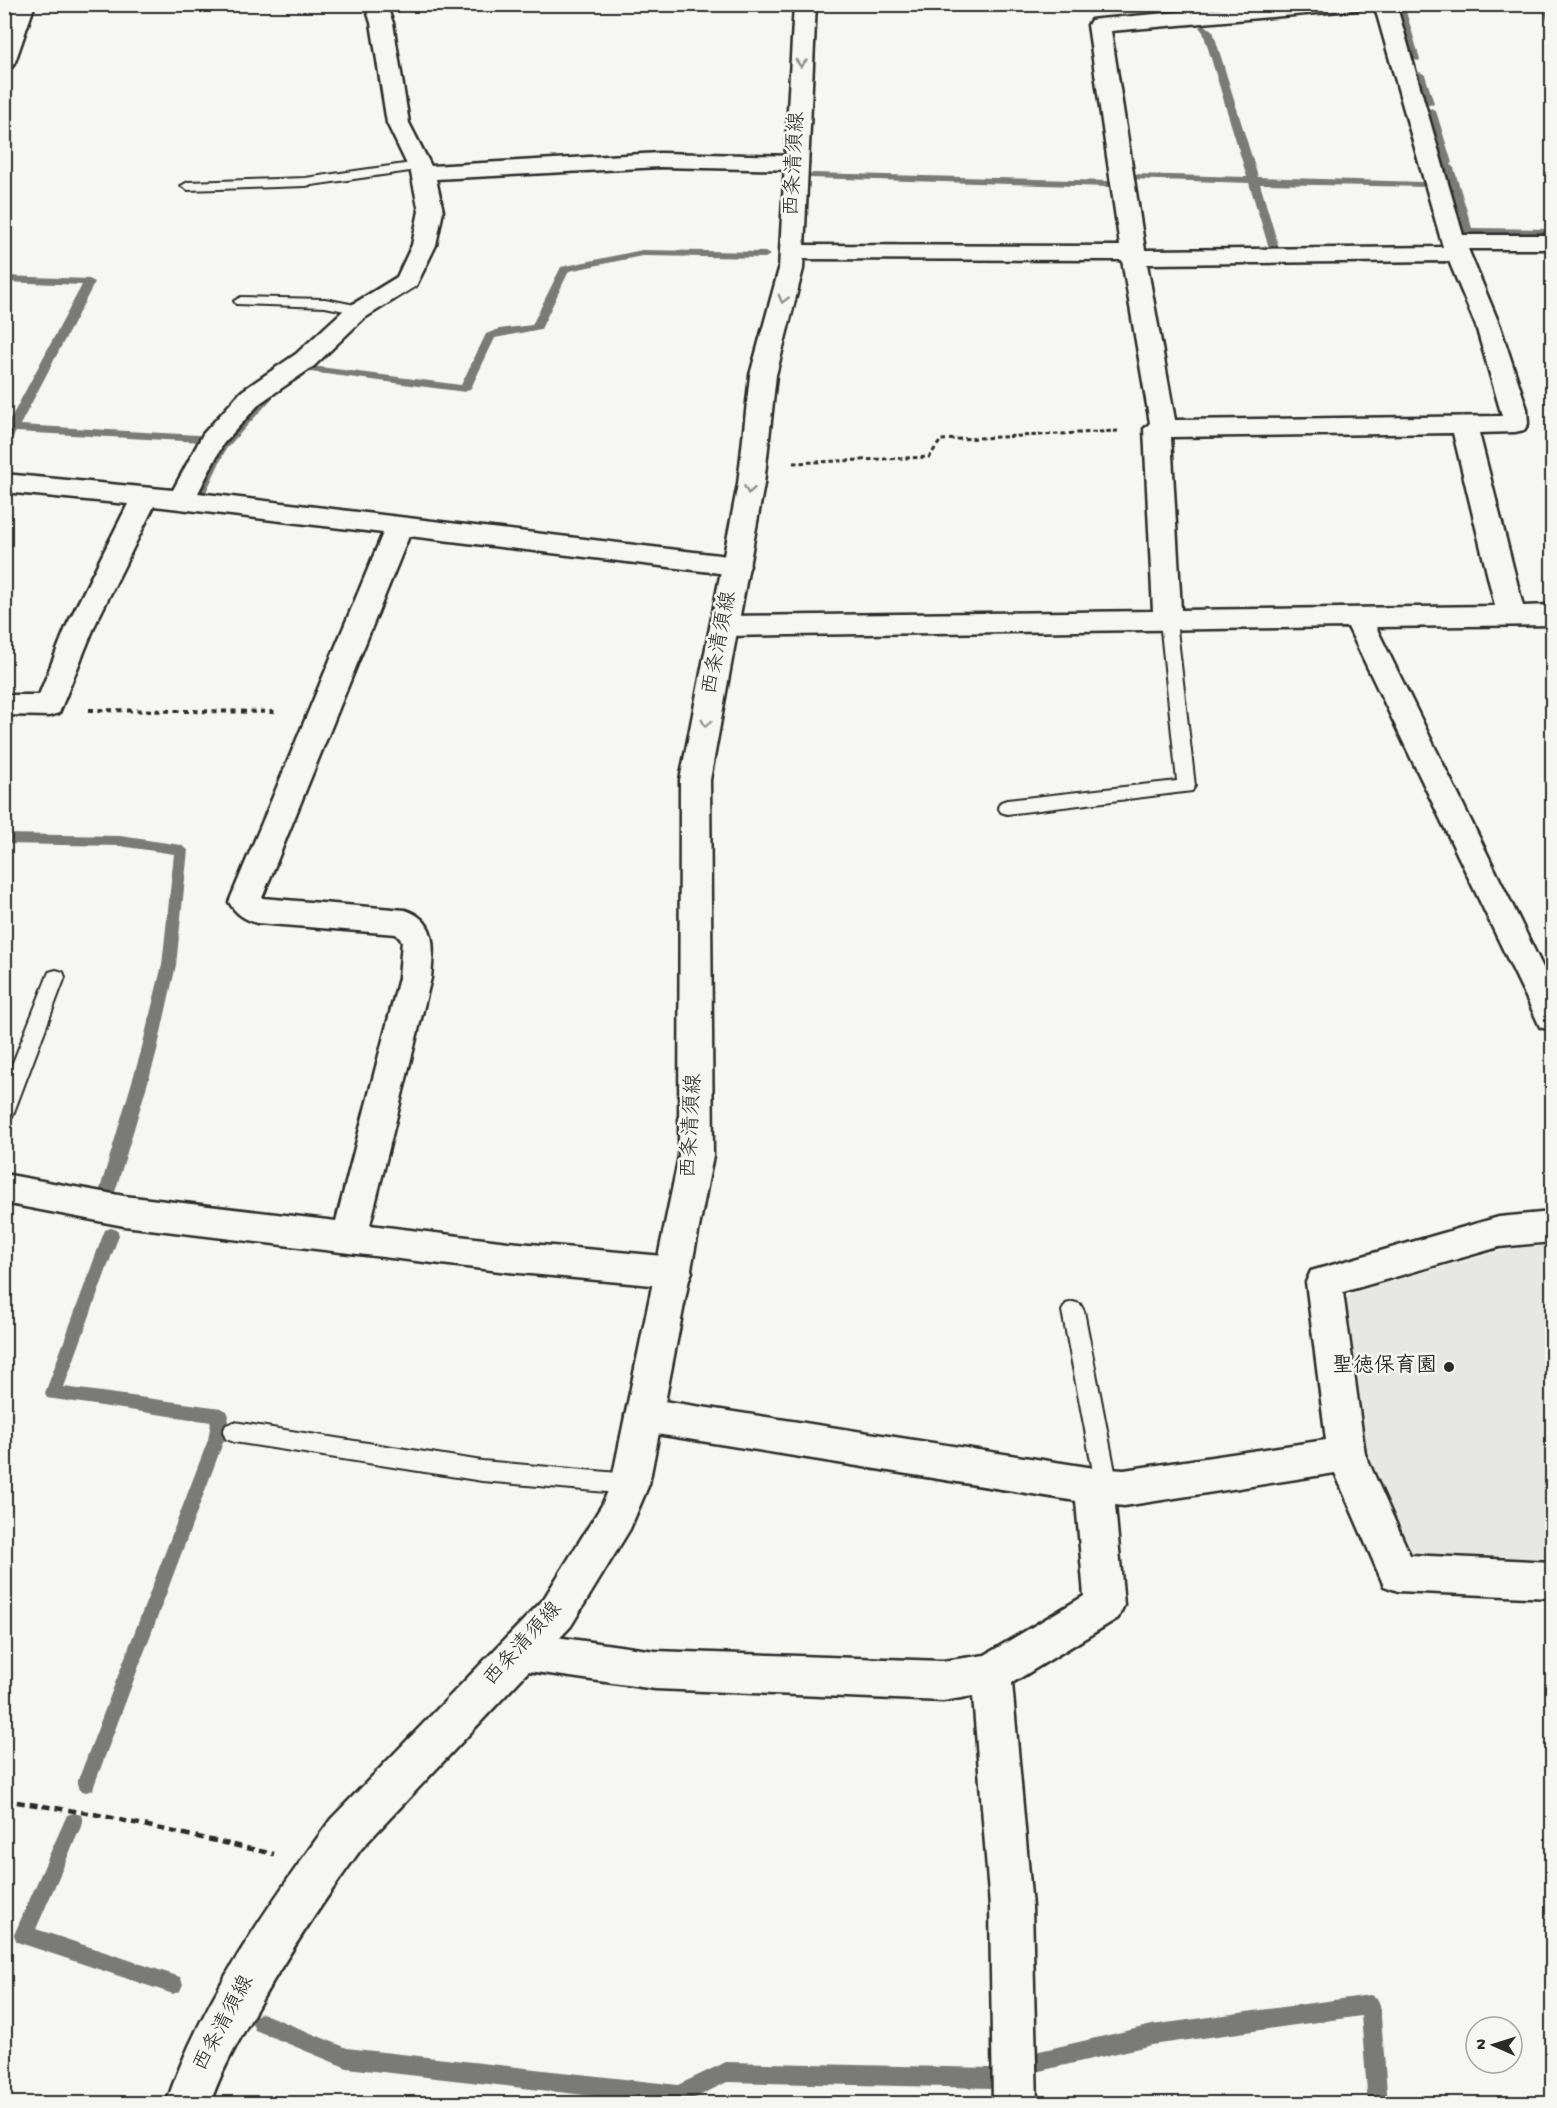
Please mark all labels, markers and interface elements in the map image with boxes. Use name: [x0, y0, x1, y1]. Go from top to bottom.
one-way arrow: [795, 58, 808, 67]
street label: 西条清須線: [779, 111, 811, 217]
one-way arrow: [778, 293, 790, 303]
one-way arrow: [744, 486, 756, 495]
street label: 西条清須線: [697, 589, 743, 697]
one-way arrow: [700, 718, 713, 728]
street label: 西条清須線: [676, 1073, 708, 1179]
place label: 聖徳保育園: [1332, 1353, 1437, 1380]
marker: 聖徳保育園: [1442, 1360, 1456, 1374]
street label: 西条清須線: [478, 1596, 568, 1692]
street label: 西条清須線: [188, 1971, 261, 2076]
north arrow: [1464, 2015, 1524, 2075]
text: N: [1473, 2038, 1492, 2050]

